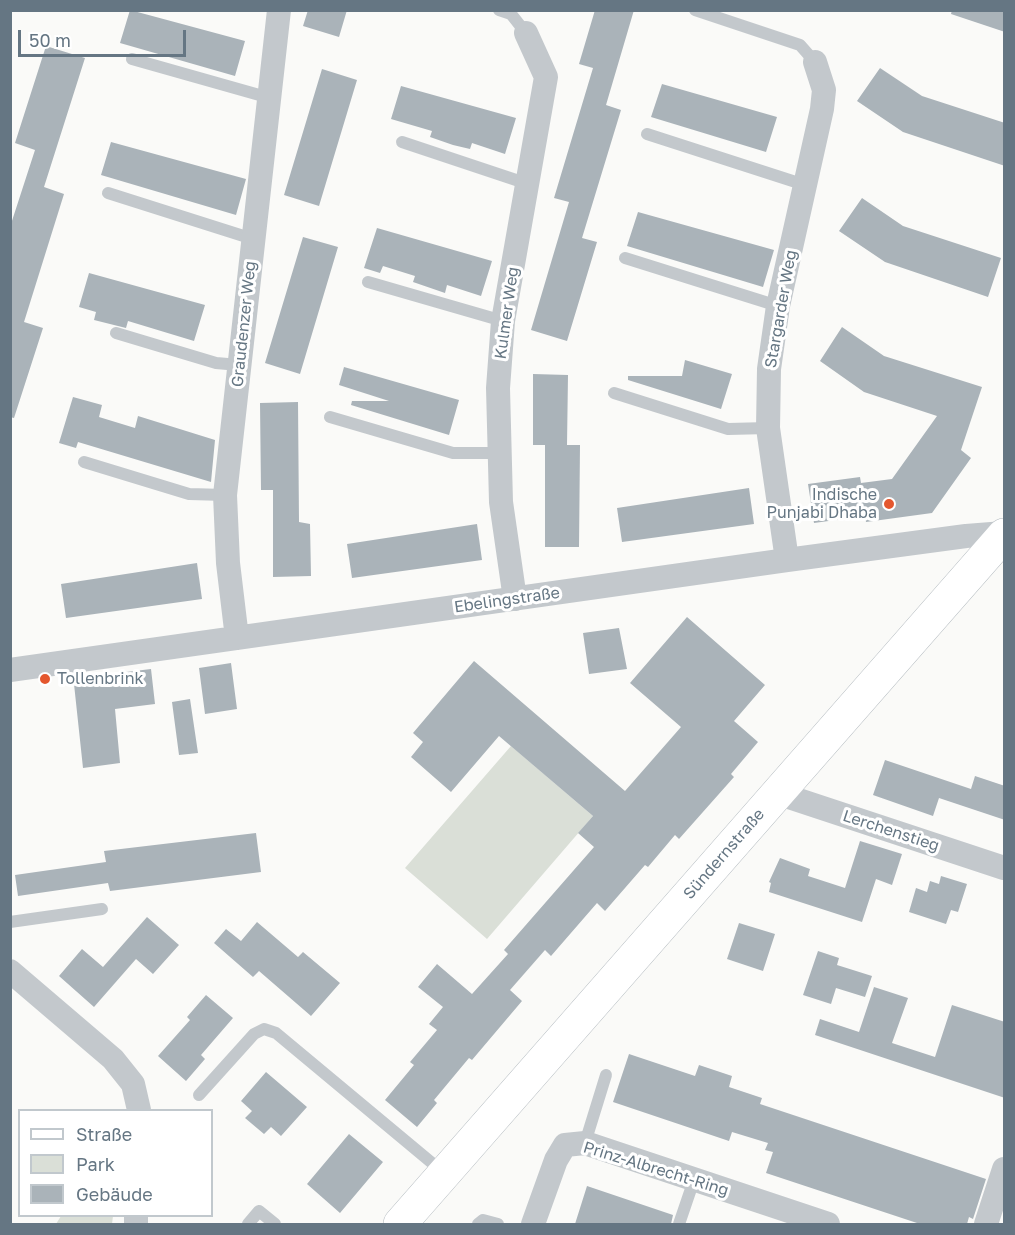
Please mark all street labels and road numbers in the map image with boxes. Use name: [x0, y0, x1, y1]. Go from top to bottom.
street label: Stargarder Weg: [761, 248, 801, 370]
street label: Graudenzer Weg: [228, 260, 260, 388]
street label: Kulmer Weg: [491, 266, 523, 360]
street label: Ebelingstraße: [453, 583, 561, 617]
street label: Sündernstraße: [680, 805, 768, 903]
street label: Lerchenstieg: [840, 806, 942, 856]
street label: Prinz-Albrecht-Ring: [581, 1138, 731, 1200]

